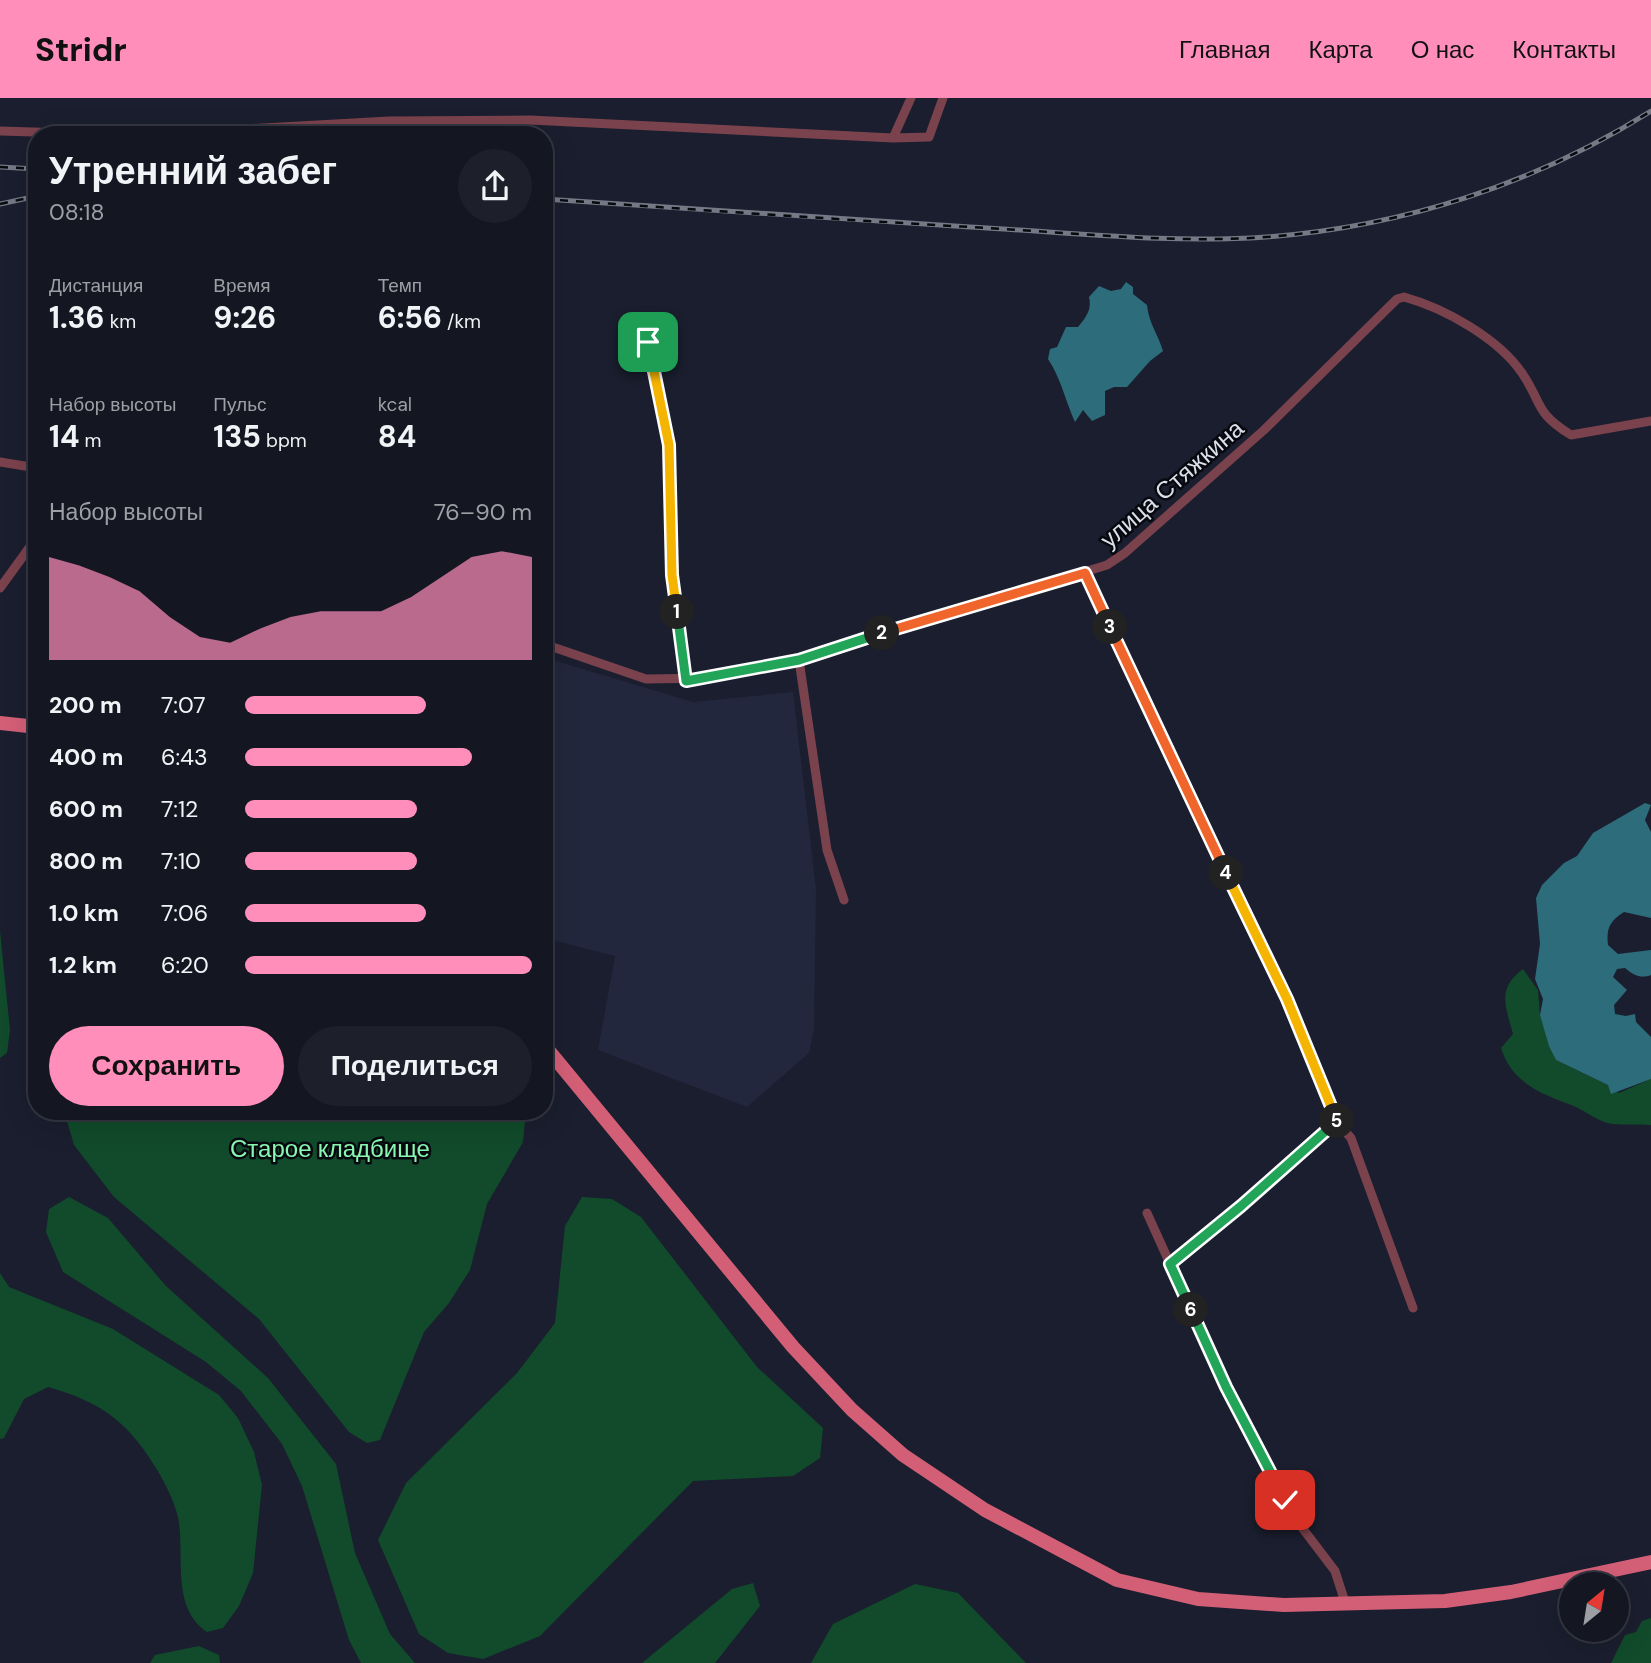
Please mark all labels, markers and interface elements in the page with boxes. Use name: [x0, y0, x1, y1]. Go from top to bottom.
text: Stridr: [35, 28, 127, 71]
text: Главная: [1179, 34, 1270, 65]
text: Карта: [1308, 34, 1373, 65]
text: О нас: [1411, 34, 1474, 65]
text: Контакты: [1512, 34, 1616, 65]
text: Утренний забег: [49, 146, 337, 196]
button: share: [458, 149, 532, 223]
text: 08:18: [49, 197, 105, 227]
text: Дистанция: [49, 273, 143, 298]
text: Время: [213, 273, 271, 298]
text: Темп: [378, 273, 422, 298]
text: 1.36: [49, 298, 105, 337]
text: 9:26: [213, 298, 276, 337]
text: 6:56: [378, 298, 442, 337]
text: km: [105, 309, 136, 334]
text: /km: [442, 309, 481, 334]
pin: [618, 312, 678, 372]
icon: arrive: [629, 323, 667, 361]
text: Набор высоты: [49, 392, 176, 417]
text: Пульс: [213, 392, 267, 417]
text: kcal: [378, 392, 412, 417]
street label: улица Стяжкина: [1093, 412, 1250, 554]
text: 14: [49, 417, 79, 456]
text: 135: [213, 417, 261, 456]
text: 84: [378, 417, 416, 456]
text: m: [79, 428, 101, 453]
text: bpm: [261, 428, 307, 453]
text: Набор высоты: [49, 497, 203, 527]
text: 76–90 m: [434, 497, 532, 527]
pin: 1: [660, 594, 694, 630]
text: 1: [673, 599, 680, 624]
pin: 3: [1092, 610, 1128, 644]
text: 3: [1104, 614, 1115, 639]
pin: 2: [864, 616, 900, 650]
text: 2: [876, 620, 887, 645]
text: 200 m: [49, 690, 122, 720]
text: 7:07: [161, 690, 206, 720]
text: 400 m: [49, 742, 123, 772]
text: 6:43: [161, 742, 208, 772]
text: 600 m: [49, 794, 123, 824]
text: 7:12: [161, 794, 198, 824]
text: 800 m: [49, 846, 123, 876]
text: 7:10: [161, 846, 201, 876]
pin: 4: [1208, 856, 1244, 890]
text: 4: [1219, 860, 1232, 885]
text: 1.0 km: [49, 898, 119, 928]
text: 7:06: [161, 898, 208, 928]
text: 1.2 km: [49, 950, 117, 980]
text: 6:20: [161, 950, 209, 980]
button: Сохранить: [49, 1026, 284, 1106]
button: Поделиться: [298, 1026, 532, 1106]
pin: 5: [1320, 1104, 1354, 1138]
text: 5: [1331, 1108, 1342, 1133]
park label: Старое кладбище: [230, 1133, 430, 1164]
pin: 6: [1174, 1292, 1208, 1328]
text: 6: [1184, 1297, 1197, 1322]
pin: [1255, 1470, 1315, 1530]
icon: check: [1266, 1481, 1304, 1519]
north arrow: [1559, 1572, 1629, 1642]
map controls: [1559, 1572, 1629, 1642]

